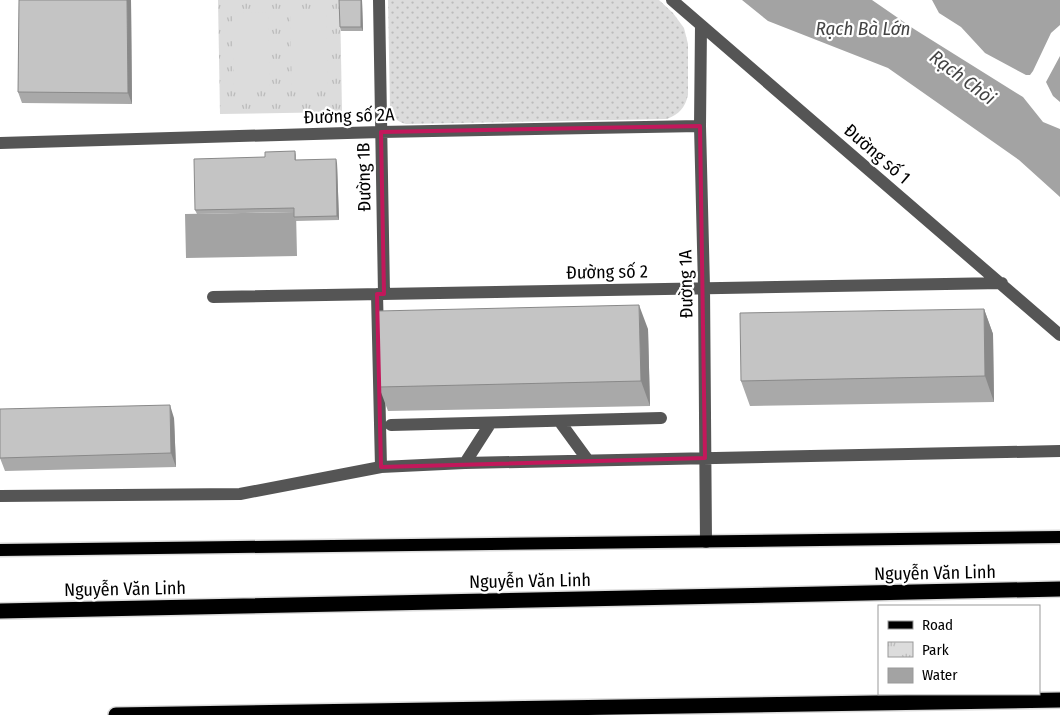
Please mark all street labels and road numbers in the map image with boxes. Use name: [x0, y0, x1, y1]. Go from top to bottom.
street label: Đường số 2A: [303, 103, 395, 129]
street label: Đường số 1: [839, 119, 915, 189]
street label: Đường 1B: [352, 142, 376, 212]
street label: Đường 1A: [674, 249, 698, 319]
street label: Đường số 2: [566, 260, 648, 284]
street label: Nguyễn Văn Linh: [874, 561, 996, 585]
street label: Nguyễn Văn Linh: [469, 569, 591, 593]
street label: Nguyễn Văn Linh: [64, 577, 186, 601]

